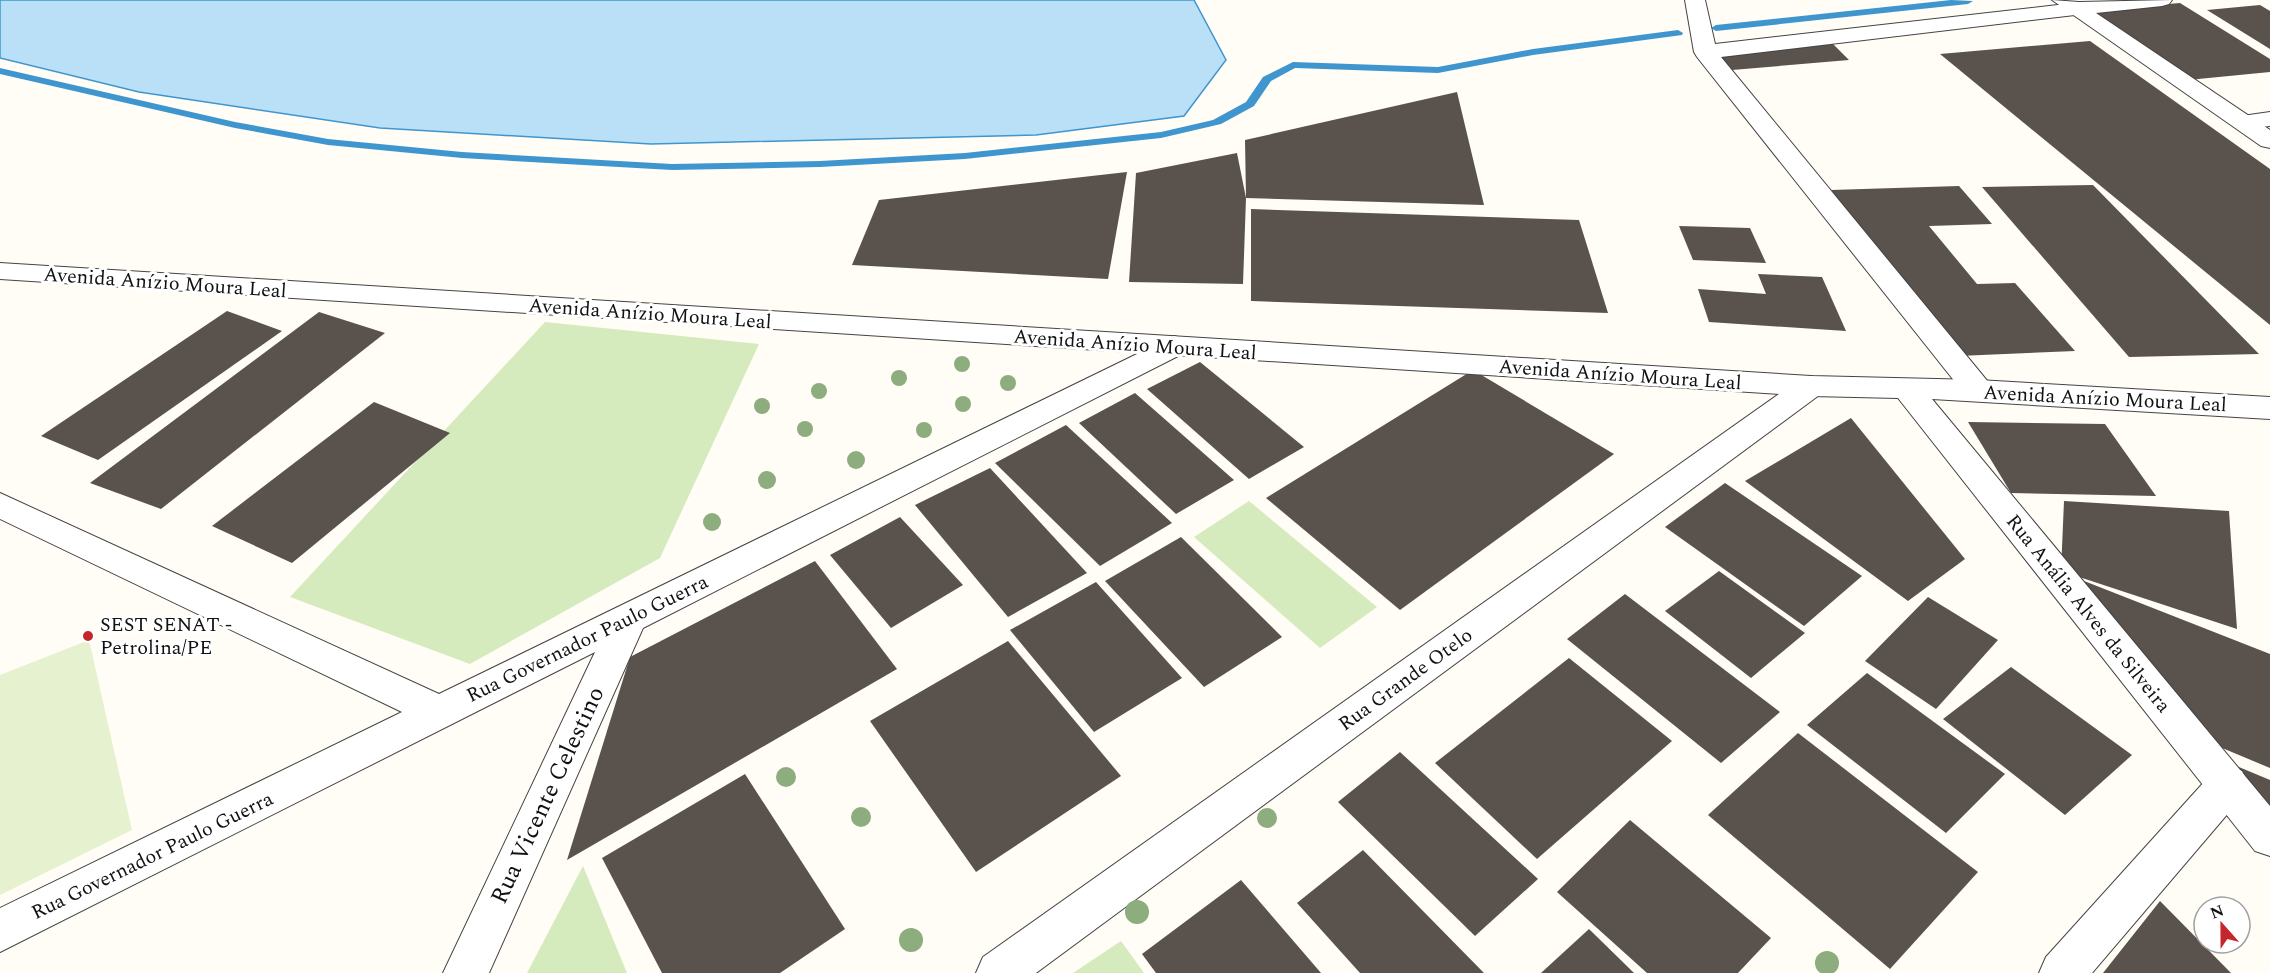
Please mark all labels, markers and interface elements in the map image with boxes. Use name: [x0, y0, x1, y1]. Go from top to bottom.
street label: Avenida Anízio Moura Leal: [42, 260, 288, 306]
street label: Avenida Anízio Moura Leal: [527, 291, 773, 337]
street label: Avenida Anízio Moura Leal: [1012, 322, 1258, 368]
street label: Avenida Anízio Moura Leal: [1497, 352, 1743, 398]
street label: Avenida Anízio Moura Leal: [1982, 378, 2227, 420]
street label: Rua Anália Alves da Silveira: [1998, 508, 2178, 720]
street label: Rua Governador Paulo Guerra: [461, 567, 714, 711]
place label: SEST SENAT - Petrolina/PE: [100, 610, 232, 663]
street label: Rua Grande Otelo: [1332, 621, 1479, 739]
marker: SEST SENAT - Petrolina/PE: [81, 629, 95, 643]
street label: Rua Vicente Celestino: [482, 681, 614, 910]
street label: Rua Governador Paulo Guerra: [26, 784, 279, 928]
north arrow: [2192, 895, 2252, 955]
text: N: [2207, 898, 2227, 925]

